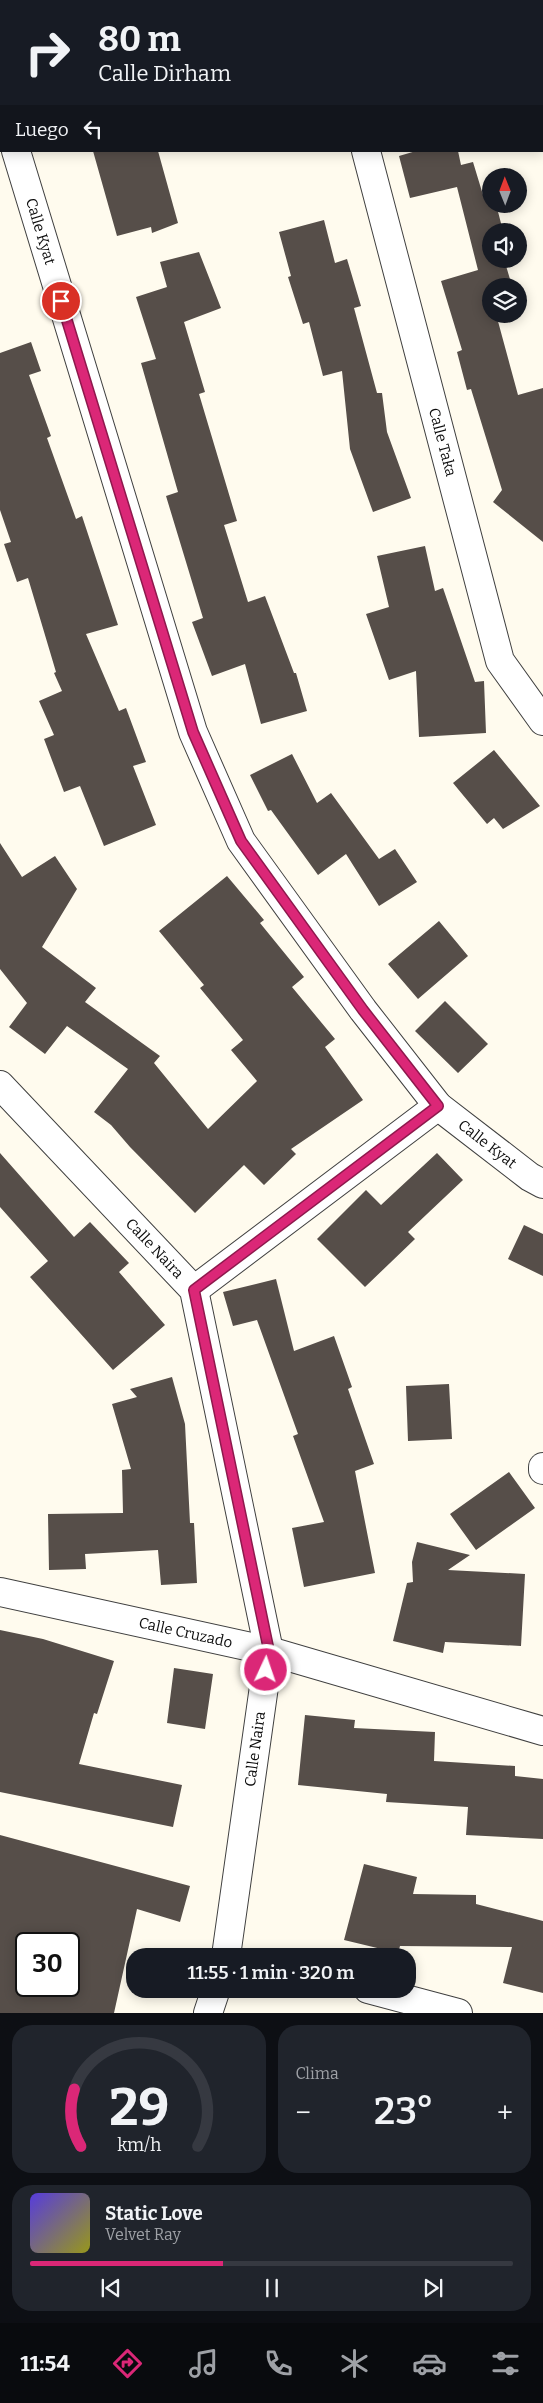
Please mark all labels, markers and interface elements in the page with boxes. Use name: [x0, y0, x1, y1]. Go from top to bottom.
text: 80 m: [98, 18, 181, 60]
icon: right: [15, 20, 80, 85]
text: Calle Dirham: [98, 60, 231, 87]
icon: left: [79, 115, 107, 143]
text: Luego: [15, 118, 69, 141]
north arrow: [482, 168, 528, 212]
map controls: [482, 168, 527, 323]
street label: Calle Kyat: [22, 196, 59, 267]
button: sound: [482, 223, 527, 268]
button: layers: [482, 278, 527, 323]
pin: [40, 280, 82, 322]
icon: arrive: [47, 287, 75, 315]
street label: Calle Taka: [425, 406, 460, 478]
street label: Calle Kyat: [455, 1116, 520, 1173]
street label: Calle Naira: [122, 1215, 187, 1282]
street label: Calle Cruzado: [137, 1614, 234, 1652]
position arrow: [239, 1643, 291, 1695]
street label: Calle Naira: [241, 1710, 269, 1788]
speed limit sign: 30: [15, 1932, 80, 1997]
text: 11:55 · 1 min · 320 m: [188, 1961, 354, 1984]
text: Clima: [296, 2064, 339, 2083]
text: 29: [109, 2076, 169, 2139]
text: 23°: [374, 2088, 434, 2134]
text: −: [296, 2096, 311, 2129]
text: +: [497, 2096, 513, 2129]
text: km/h: [117, 2134, 161, 2156]
text: Static Love: [105, 2202, 203, 2225]
text: Velvet Ray: [105, 2225, 181, 2244]
icon: previous: [97, 2274, 125, 2302]
icon: pause: [258, 2274, 286, 2302]
icon: next: [419, 2274, 447, 2302]
icon: directions: [110, 2346, 145, 2381]
icon: music: [186, 2346, 221, 2381]
icon: phone: [261, 2346, 296, 2381]
icon: climate: [337, 2346, 372, 2381]
icon: car: [412, 2346, 447, 2381]
icon: filters: [488, 2346, 523, 2381]
text: 11:54: [20, 2350, 70, 2377]

